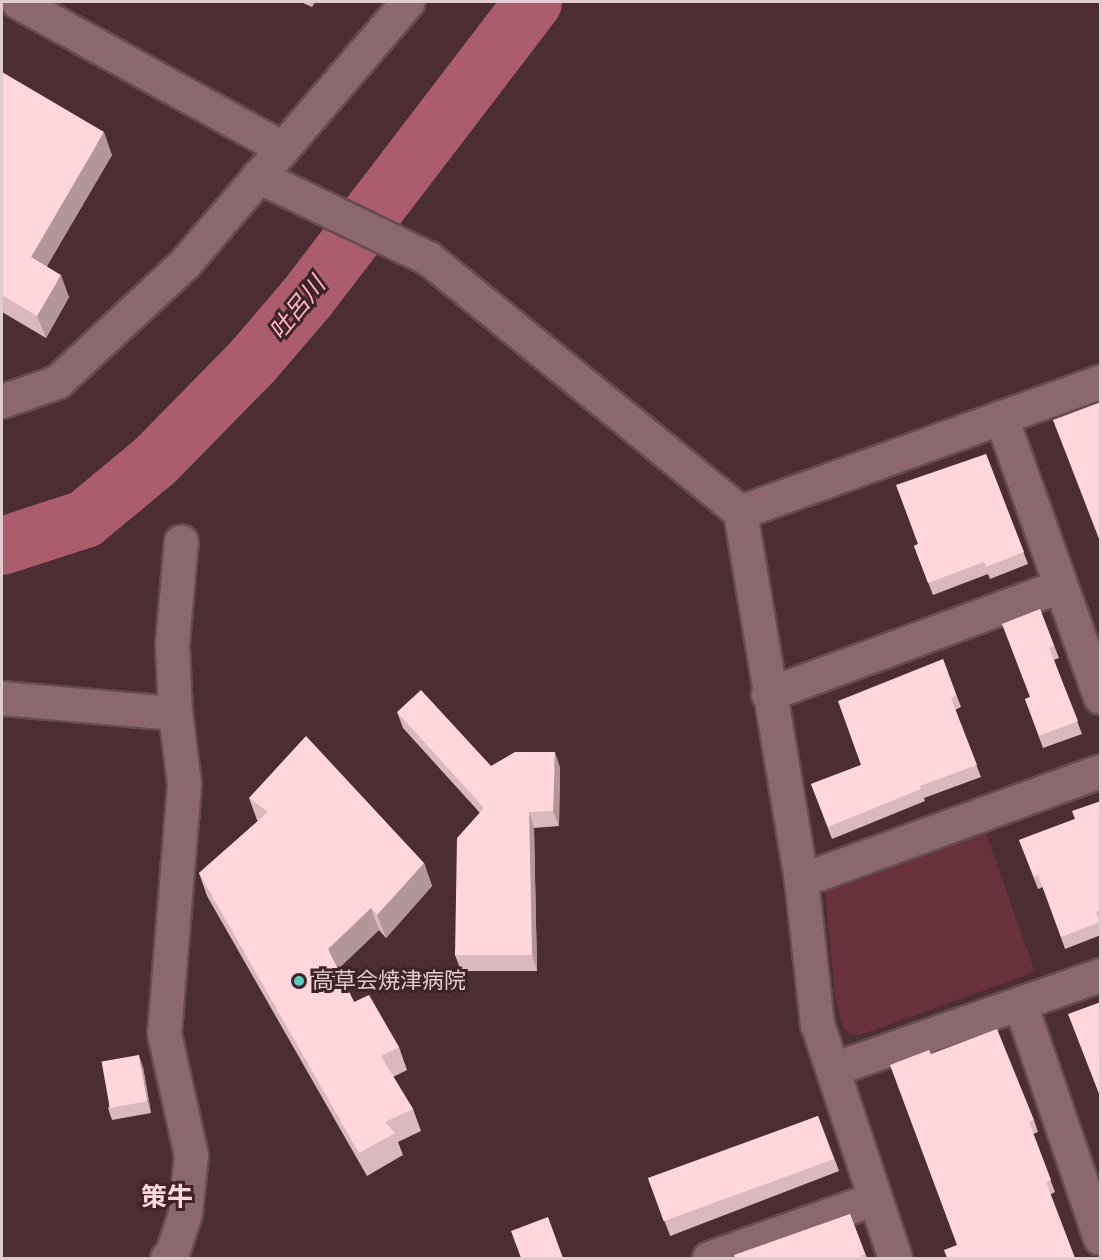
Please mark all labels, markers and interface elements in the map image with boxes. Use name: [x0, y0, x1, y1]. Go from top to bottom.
water label: 吐呂川: [263, 271, 331, 345]
place label: 高草会焼津病院: [312, 968, 466, 994]
marker: 高草会焼津病院: [290, 972, 308, 990]
district label: 策牛: [141, 1182, 193, 1214]

